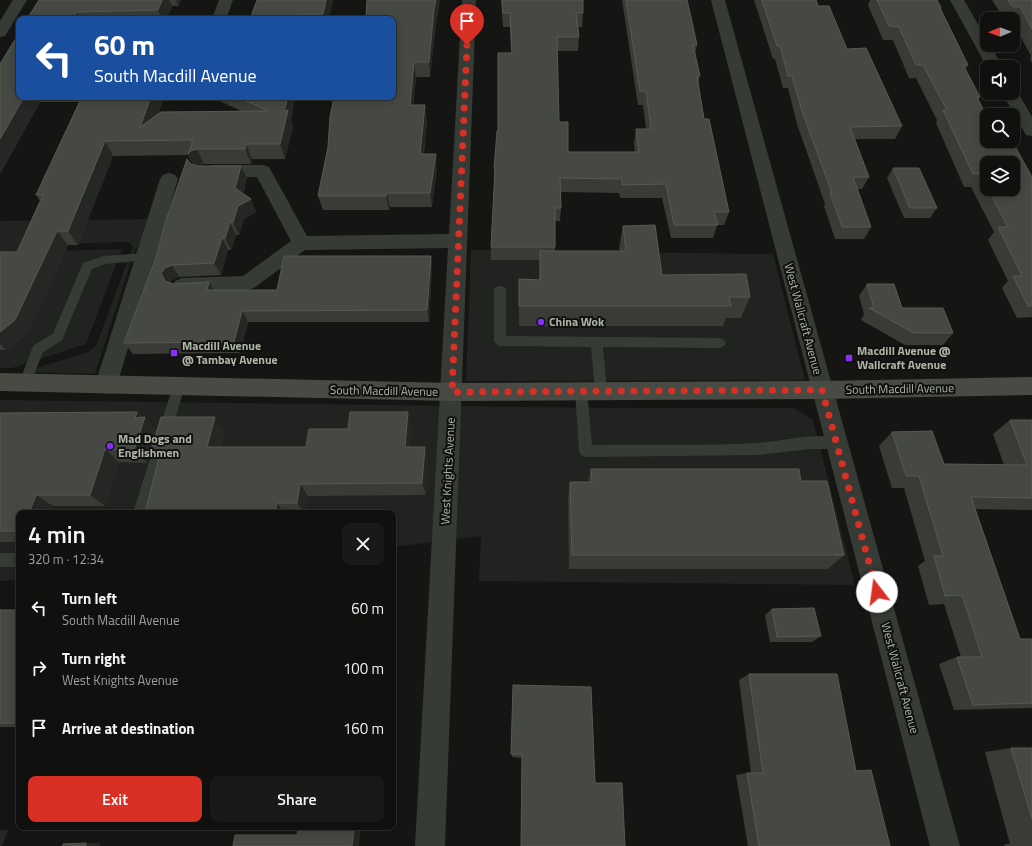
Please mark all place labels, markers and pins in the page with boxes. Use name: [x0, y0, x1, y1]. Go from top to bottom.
pin: [450, 4, 484, 45]
place label: China Wok: [549, 312, 605, 331]
marker: China Wok: [536, 317, 546, 327]
place label: Macdill Avenue @ Tambay Avenue: [182, 336, 278, 369]
place label: Macdill Avenue @ Wallcraft Avenue: [857, 341, 951, 374]
marker: Macdill Avenue @ Tambay Avenue: [169, 348, 179, 358]
marker: Macdill Avenue @ Wallcraft Avenue: [844, 353, 854, 363]
place label: Mad Dogs and Englishmen: [118, 429, 192, 462]
marker: Mad Dogs and Englishmen: [105, 441, 115, 451]

